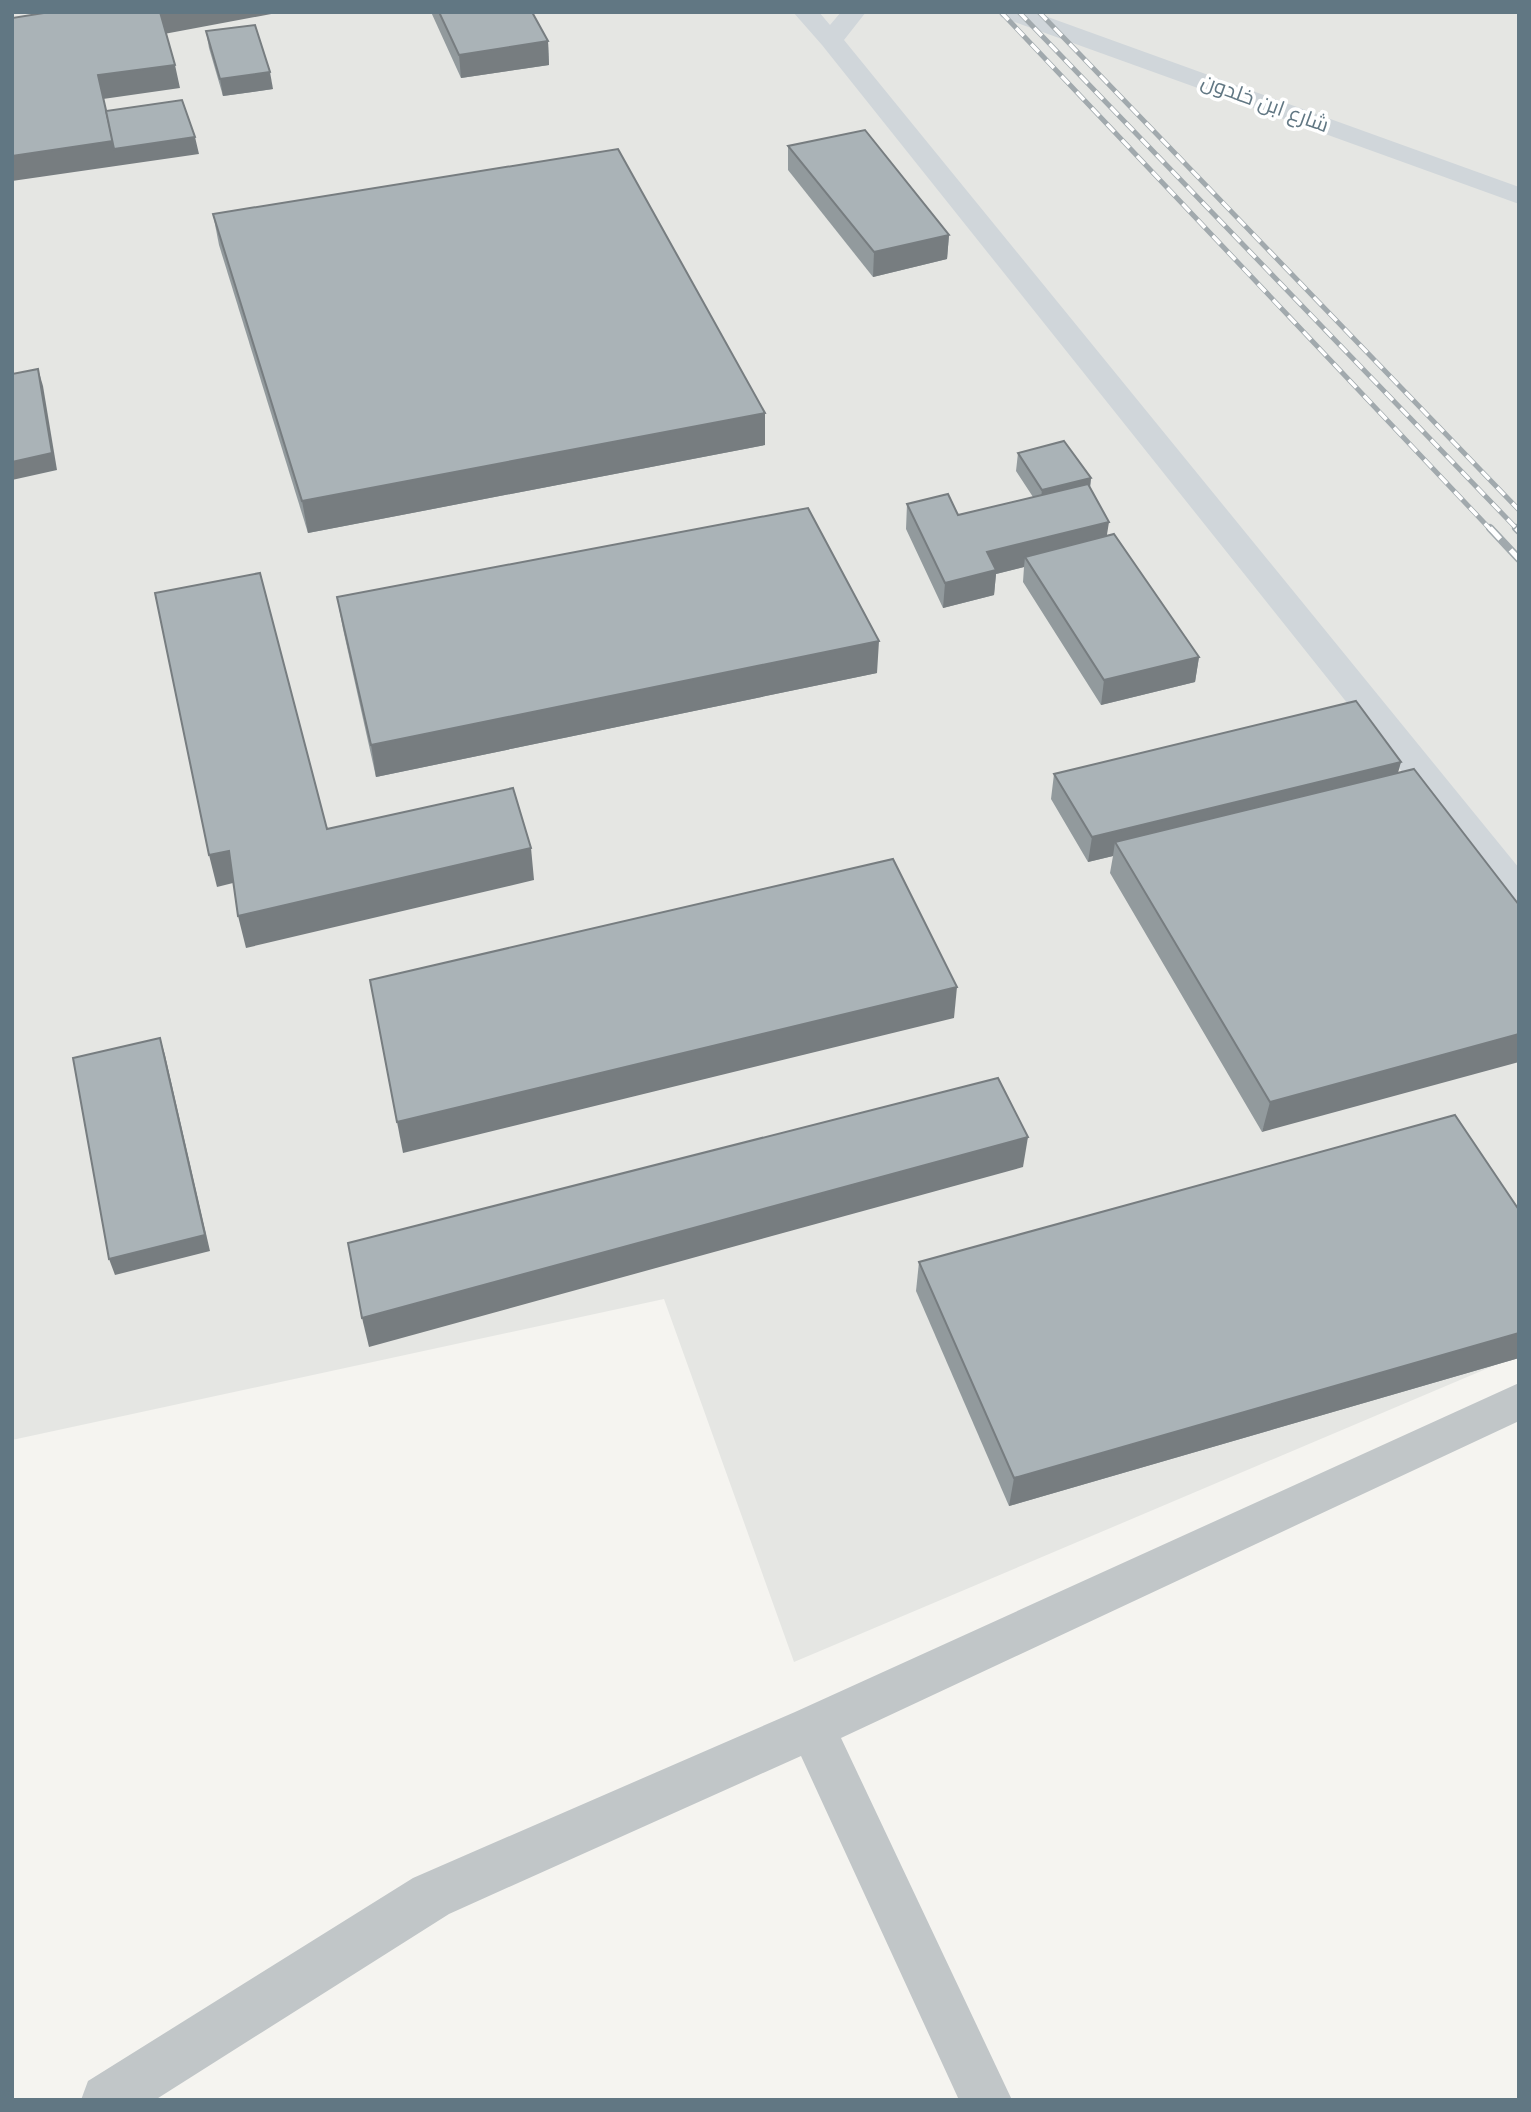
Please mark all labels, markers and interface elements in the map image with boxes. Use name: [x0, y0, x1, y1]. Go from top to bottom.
street label: شارع ابن خلدون: [1197, 66, 1333, 140]

